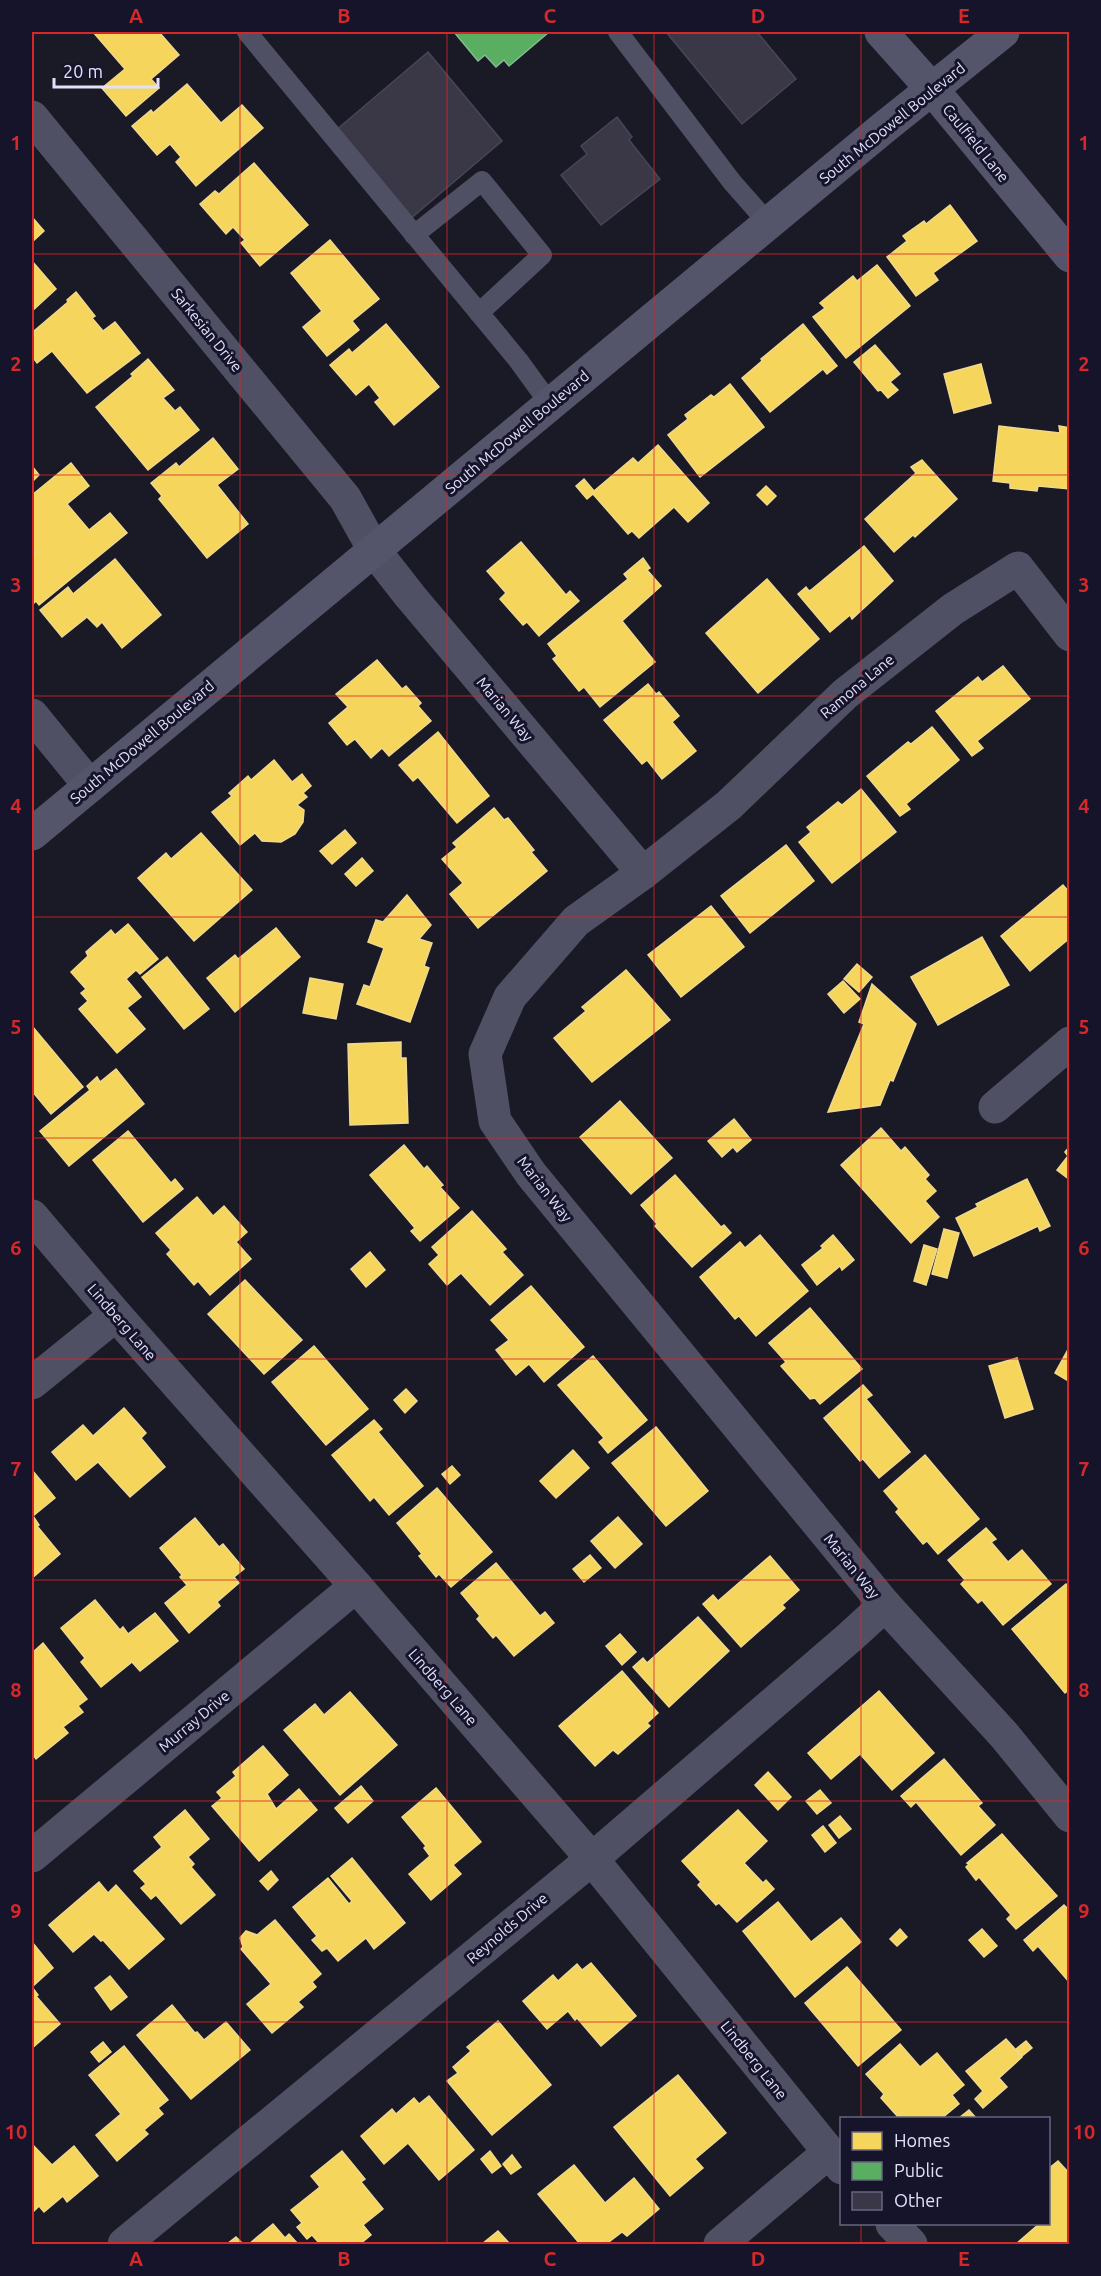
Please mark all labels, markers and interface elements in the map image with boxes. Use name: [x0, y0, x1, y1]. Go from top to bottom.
text: A: [129, 4, 143, 27]
text: B: [337, 4, 351, 27]
text: C: [544, 4, 557, 27]
text: D: [751, 4, 765, 27]
text: E: [958, 4, 970, 27]
scale bar: [54, 51, 158, 89]
street label: South McDowell Boulevard: [816, 59, 968, 187]
text: 20 m: [63, 61, 103, 81]
street label: Caulfield Lane: [939, 101, 1013, 185]
text: 1: [10, 131, 22, 154]
text: 1: [1078, 131, 1090, 154]
street label: Sarkesian Drive: [168, 285, 246, 375]
text: 2: [10, 352, 22, 375]
text: 2: [1078, 352, 1090, 375]
street label: South McDowell Boulevard: [442, 367, 592, 497]
text: 3: [10, 573, 22, 596]
text: 3: [1078, 573, 1090, 596]
street label: Ramona Lane: [817, 650, 897, 722]
street label: Marian Way: [473, 674, 537, 744]
street label: South McDowell Boulevard: [67, 677, 217, 807]
text: 4: [10, 794, 22, 817]
text: 4: [1078, 794, 1090, 817]
text: 5: [10, 1015, 22, 1038]
text: 5: [1078, 1015, 1090, 1038]
street label: Marian Way: [514, 1153, 576, 1225]
text: 6: [10, 1236, 22, 1259]
text: 6: [1078, 1236, 1090, 1259]
street label: Lindberg Lane: [84, 1280, 160, 1364]
text: 7: [10, 1457, 22, 1480]
text: 7: [1078, 1457, 1090, 1480]
street label: Marian Way: [821, 1530, 883, 1602]
street label: Lindberg Lane: [405, 1645, 481, 1729]
text: 8: [10, 1678, 22, 1701]
text: 8: [1078, 1678, 1090, 1701]
street label: Murray Drive: [155, 1687, 233, 1755]
street label: Reynolds Drive: [463, 1889, 551, 1967]
text: 9: [10, 1899, 22, 1922]
text: 9: [1078, 1899, 1090, 1922]
street label: Lindberg Lane: [717, 2017, 791, 2103]
legend: [840, 2117, 1050, 2225]
text: 10: [5, 2120, 27, 2143]
text: 10: [1073, 2120, 1095, 2143]
text: Homes: [894, 2130, 951, 2150]
text: Public: [894, 2160, 943, 2180]
text: Other: [894, 2190, 942, 2210]
text: A: [129, 2247, 143, 2270]
text: B: [337, 2247, 351, 2270]
text: C: [544, 2247, 557, 2270]
text: D: [751, 2247, 765, 2270]
text: E: [958, 2247, 970, 2270]

